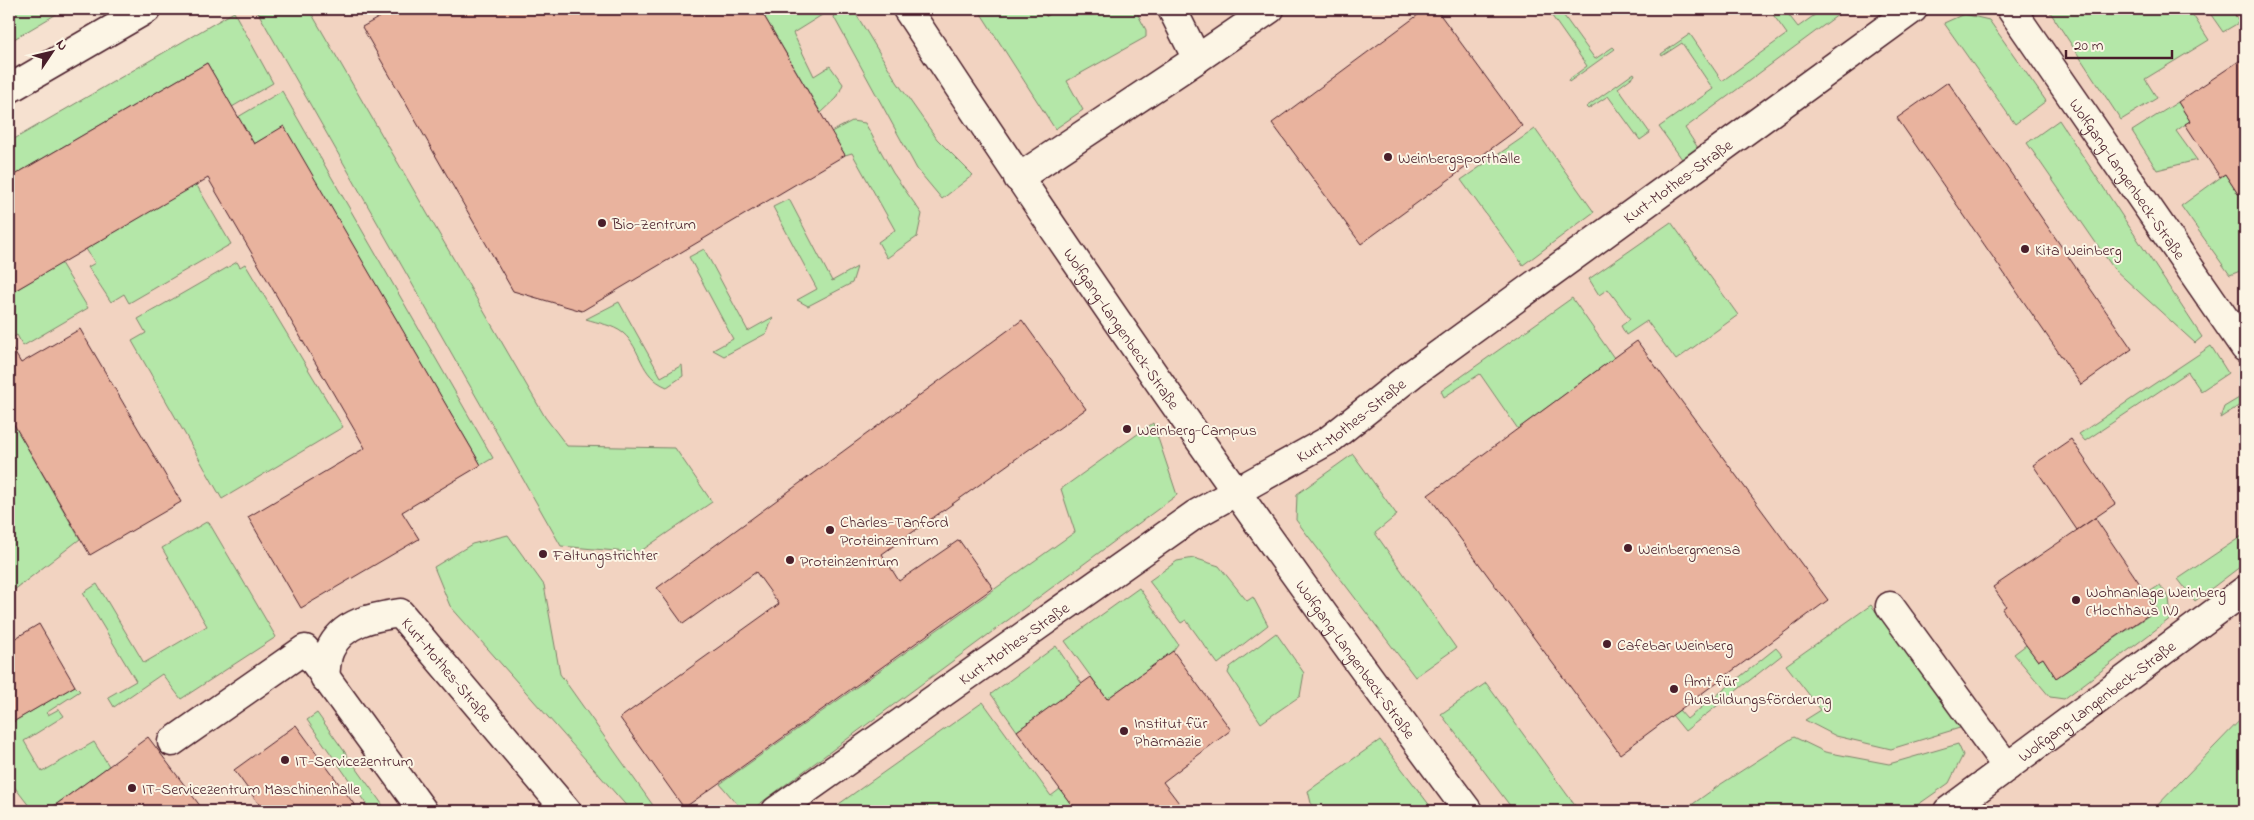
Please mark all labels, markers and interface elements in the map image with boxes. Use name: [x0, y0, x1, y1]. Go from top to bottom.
north arrow: [28, 28, 78, 78]
scale bar: [2066, 28, 2173, 60]
text: 20 m: [2074, 35, 2104, 57]
text: N: [50, 36, 73, 55]
street label: Wolfgang-Langenbeck-Straße: [2062, 94, 2191, 266]
street label: Kurt-Mothes-Straße: [1619, 134, 1739, 230]
place label: Weinbergsporthalle: [1398, 147, 1521, 171]
marker: Weinbergsporthalle: [1382, 151, 1394, 163]
place label: Bio-Zentrum: [611, 213, 696, 237]
marker: Bio-Zentrum: [596, 217, 608, 229]
place label: Kita Weinberg: [2035, 239, 2122, 263]
marker: Kita Weinberg: [2019, 243, 2031, 255]
street label: Wolfgang-Langenbeck-Straße: [1056, 244, 1185, 416]
street label: Kurt-Mothes-Straße: [1293, 373, 1412, 470]
place label: Weinberg-Campus: [1137, 419, 1257, 443]
marker: Weinberg-Campus: [1121, 423, 1133, 435]
place label: Charles-Tanford Proteinzentrum: [840, 511, 948, 553]
marker: Charles-Tanford Proteinzentrum: [824, 524, 836, 536]
place label: Weinbergmensa: [1638, 538, 1740, 562]
marker: Weinbergmensa: [1622, 542, 1634, 554]
place label: Faltungstrichter: [552, 544, 658, 568]
marker: Faltungstrichter: [537, 548, 549, 560]
place label: Proteinzentrum: [800, 550, 899, 574]
marker: Proteinzentrum: [784, 554, 796, 566]
street label: Wolfgang-Langenbeck-Straße: [1289, 576, 1421, 745]
place label: Wohnanlage Weinberg (Hochhaus IV): [2086, 581, 2226, 623]
marker: Wohnanlage Weinberg (Hochhaus IV): [2070, 594, 2082, 606]
street label: Kurt-Mothes-Straße: [955, 597, 1076, 692]
street label: Kurt-Mothes-Straße: [395, 613, 498, 729]
place label: Cafebar Weinberg: [1617, 634, 1733, 658]
street label: Wolfgang-Langenbeck-Straße: [2014, 635, 2182, 769]
marker: Cafebar Weinberg: [1601, 638, 1613, 650]
place label: Amt für Ausbildungsförderung: [1684, 670, 1832, 712]
marker: Amt für Ausbildungsförderung: [1668, 683, 1680, 695]
place label: Institut für Pharmazie: [1134, 712, 1207, 754]
marker: Institut für Pharmazie: [1118, 725, 1130, 737]
place label: IT-Servicezentrum: [295, 750, 413, 774]
marker: IT-Servicezentrum: [279, 754, 291, 766]
place label: IT-Servicezentrum Maschinenhalle: [142, 778, 361, 802]
marker: IT-Servicezentrum Maschinenhalle: [126, 782, 138, 794]

